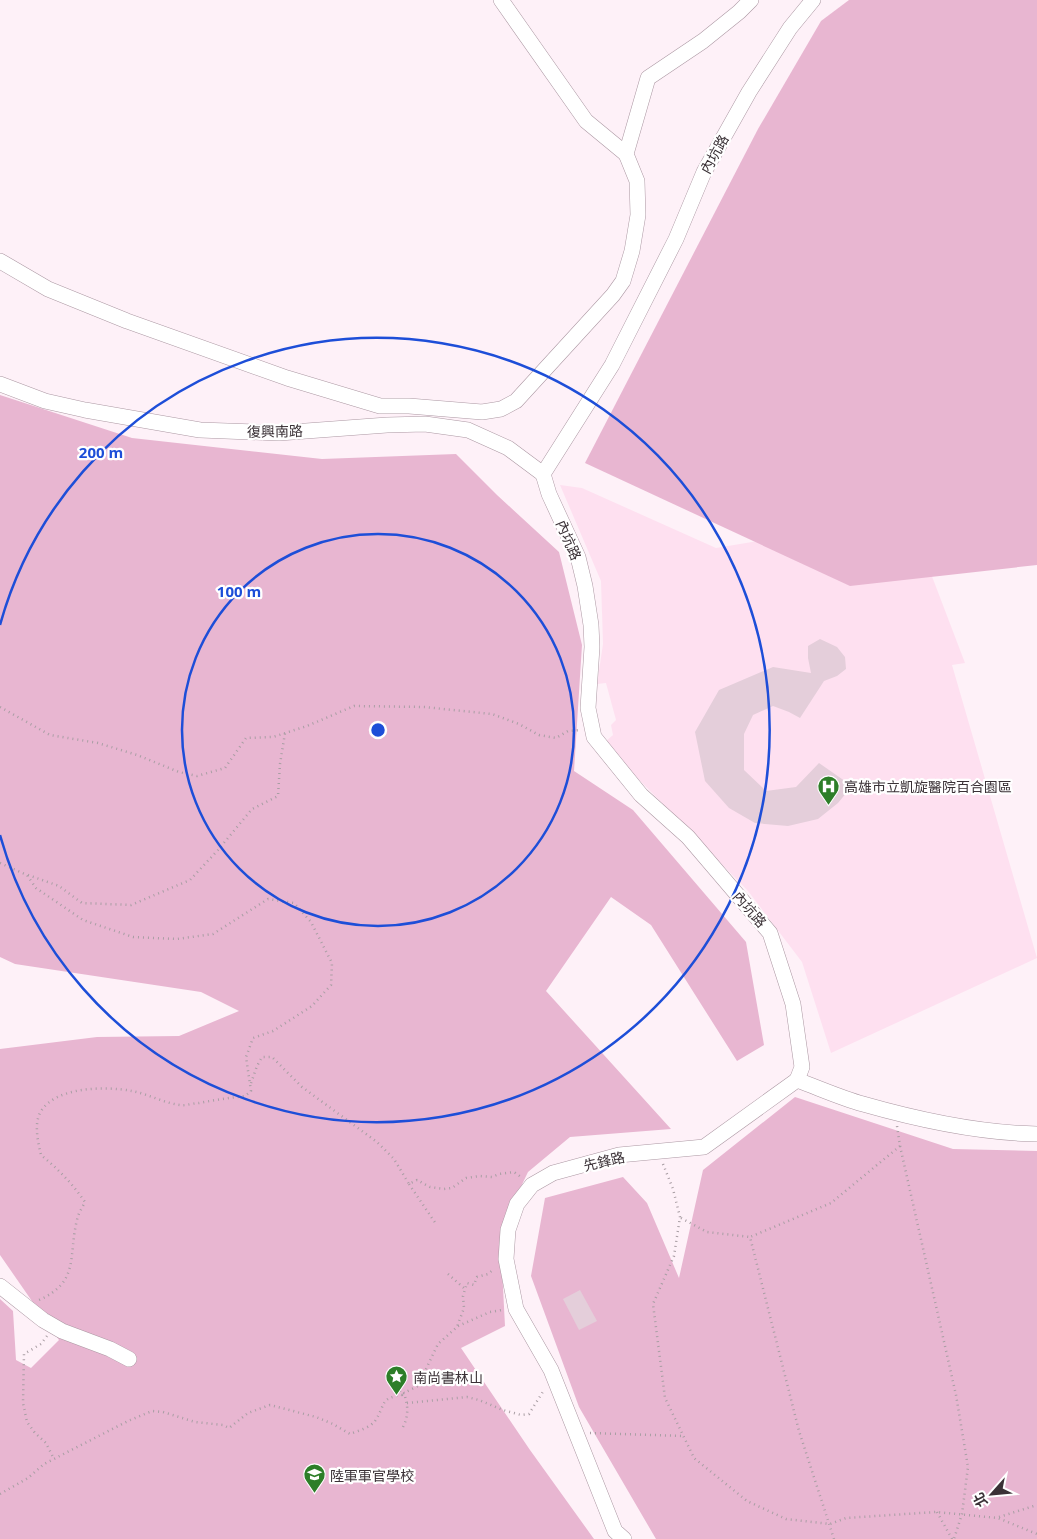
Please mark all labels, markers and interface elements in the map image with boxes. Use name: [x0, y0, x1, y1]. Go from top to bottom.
street label: 內坑路: [696, 131, 732, 177]
street label: 復興南路: [247, 421, 303, 441]
text: 200 m: [79, 442, 123, 462]
street label: 內坑路: [552, 517, 586, 563]
text: 100 m: [217, 581, 261, 601]
centre of rings: [369, 721, 387, 739]
hospital icon: 高雄市立凱旋醫院百合園區: [816, 774, 840, 805]
place label: 高雄市立凱旋醫院百合園區: [844, 777, 1012, 796]
street label: 內坑路: [729, 887, 771, 931]
street label: 先鋒路: [581, 1147, 627, 1175]
place icon: 南尚書林山: [385, 1365, 409, 1396]
place label: 南尚書林山: [413, 1368, 483, 1387]
school or university icon: 陸軍軍官學校: [302, 1463, 326, 1494]
place label: 陸軍軍官學校: [330, 1466, 414, 1485]
north arrow: [967, 1469, 1017, 1519]
text: 北: [968, 1490, 992, 1511]

